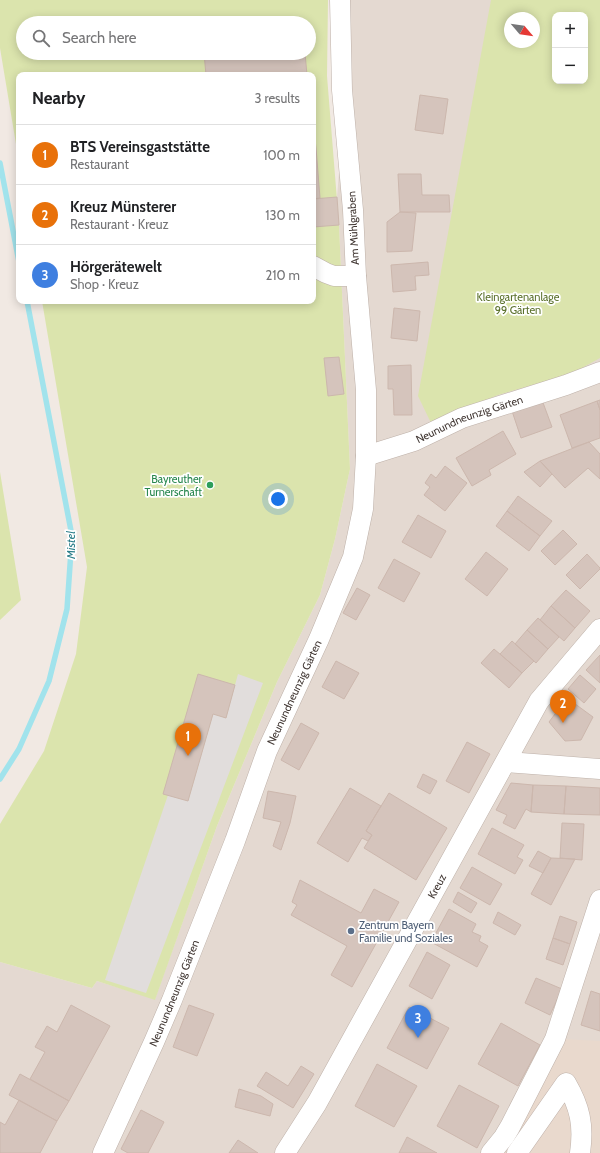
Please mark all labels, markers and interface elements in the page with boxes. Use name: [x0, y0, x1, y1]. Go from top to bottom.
north arrow: [504, 12, 540, 48]
map controls: [552, 12, 588, 84]
button: +: [552, 12, 588, 48]
search box: [16, 16, 316, 60]
icon: search: [30, 27, 52, 49]
text: Search here: [62, 29, 137, 47]
button: −: [552, 48, 588, 84]
text: Nearby: [32, 88, 85, 108]
text: 3 results: [254, 90, 300, 106]
text: BTS Vereinsgaststätte: [70, 138, 210, 156]
text: 1: [43, 147, 47, 163]
text: 100 m: [263, 147, 300, 163]
text: Restaurant: [70, 156, 129, 172]
street label: Am Mühlgraben: [344, 191, 362, 265]
text: Kreuz Münsterer: [70, 198, 176, 216]
text: 2: [42, 207, 48, 223]
text: 130 m: [265, 207, 300, 223]
text: Restaurant · Kreuz: [70, 216, 169, 232]
text: Hörgerätewelt: [70, 258, 162, 276]
text: 3: [41, 267, 49, 283]
text: 210 m: [266, 267, 300, 283]
text: Shop · Kreuz: [70, 276, 139, 292]
park label: Kleingartenanlage 99 Gärten: [477, 290, 560, 317]
street label: Neunundneunzig Gärten: [413, 392, 525, 446]
place label: Bayreuther Turnerschaft: [145, 472, 203, 499]
marker: Bayreuther Turnerschaft: [205, 480, 215, 490]
your location: [268, 489, 288, 509]
water label: Mistel: [63, 531, 78, 560]
street label: Neunundneunzig Gärten: [264, 638, 325, 747]
pin: 2: [550, 690, 576, 723]
pin: 1: [175, 723, 201, 756]
street label: Kreuz: [424, 871, 449, 901]
place label: Zentrum Bayern Familie und Soziales: [359, 918, 453, 945]
marker: Zentrum Bayern Familie und Soziales: [346, 926, 356, 936]
street label: Neunundneunzig Gärten: [146, 938, 202, 1049]
pin: 3: [405, 1005, 431, 1038]

